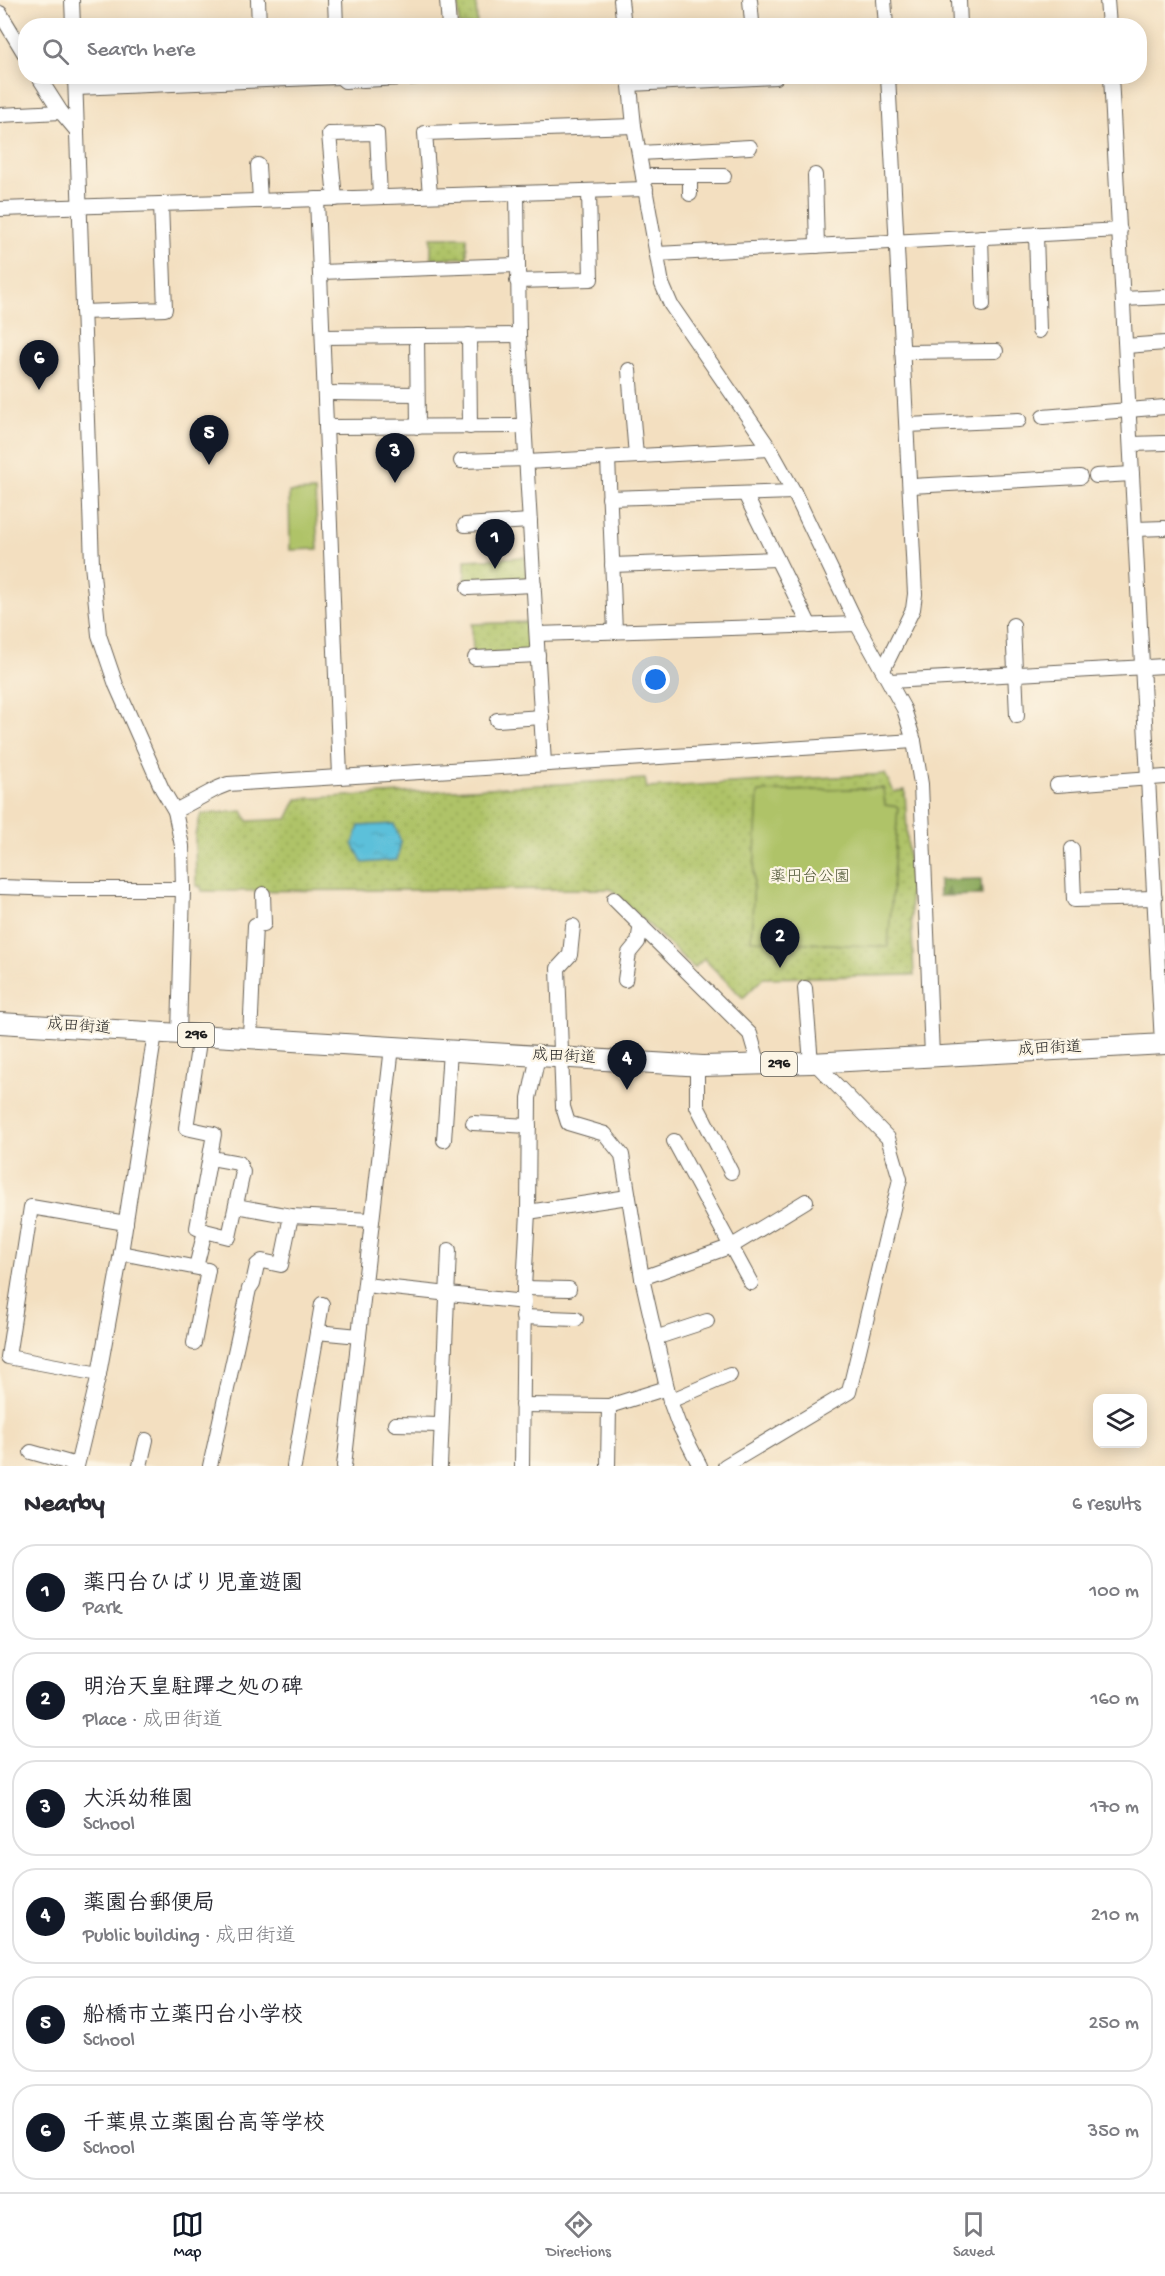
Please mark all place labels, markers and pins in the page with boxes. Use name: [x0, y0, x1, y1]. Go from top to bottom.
pin: 6: [20, 340, 58, 390]
pin: 5: [190, 416, 228, 465]
pin: 3: [376, 434, 414, 483]
pin: 1: [476, 520, 514, 569]
pin: 2: [760, 918, 800, 968]
pin: 4: [608, 1040, 646, 1090]

